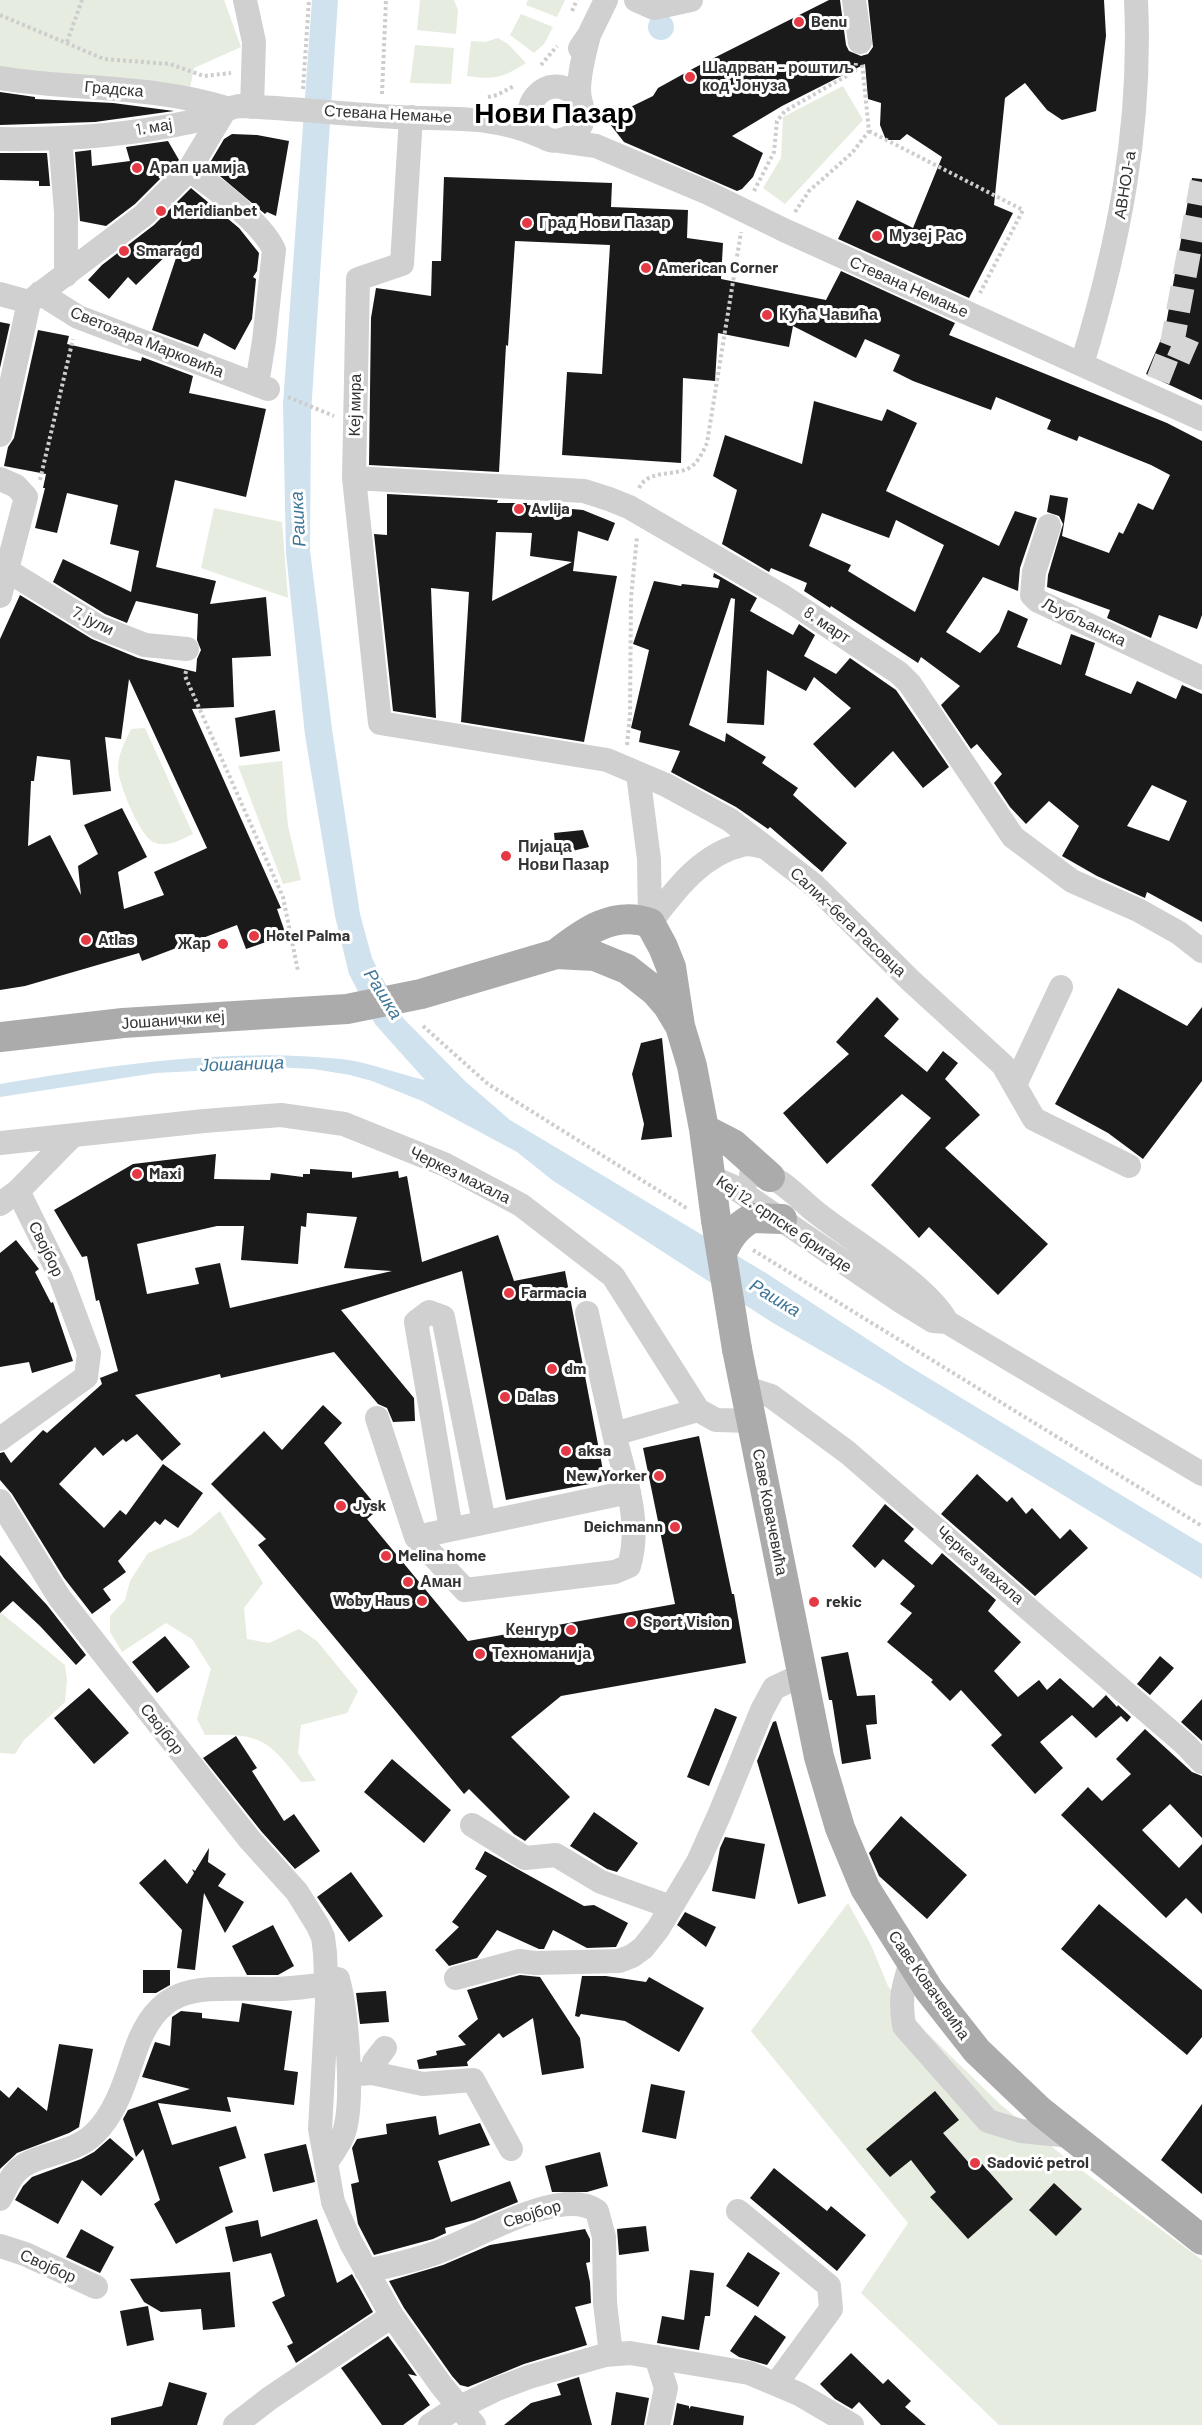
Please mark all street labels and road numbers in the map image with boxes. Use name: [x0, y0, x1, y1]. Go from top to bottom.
street label: Градска: [84, 77, 144, 101]
street label: Стевана Немање: [324, 101, 452, 127]
street label: 1. мај: [134, 115, 174, 139]
street label: АВНОЈ-а: [1110, 150, 1140, 220]
street label: Стевана Немање: [847, 252, 971, 322]
street label: Светозара Марковића: [67, 302, 227, 382]
street label: Кеј мира: [345, 373, 365, 437]
street label: Љубљанска: [1039, 593, 1129, 651]
street label: 7. јули: [69, 602, 117, 640]
street label: 8. март: [800, 603, 854, 647]
street label: Салих-бега Расовца: [786, 863, 910, 981]
street label: Јошанички кеј: [121, 1007, 225, 1033]
street label: Черкез махала: [407, 1142, 513, 1208]
street label: Кеј 12. српске бригаде: [713, 1172, 855, 1276]
street label: Својбор: [24, 1218, 68, 1280]
street label: Саве Ковачевића: [748, 1447, 792, 1577]
street label: Черкез махала: [932, 1522, 1028, 1608]
street label: Својбор: [136, 1700, 188, 1758]
street label: Саве Ковачевића: [884, 1927, 974, 2043]
street label: Својбор: [501, 2196, 563, 2232]
street label: Својбор: [17, 2245, 79, 2287]

